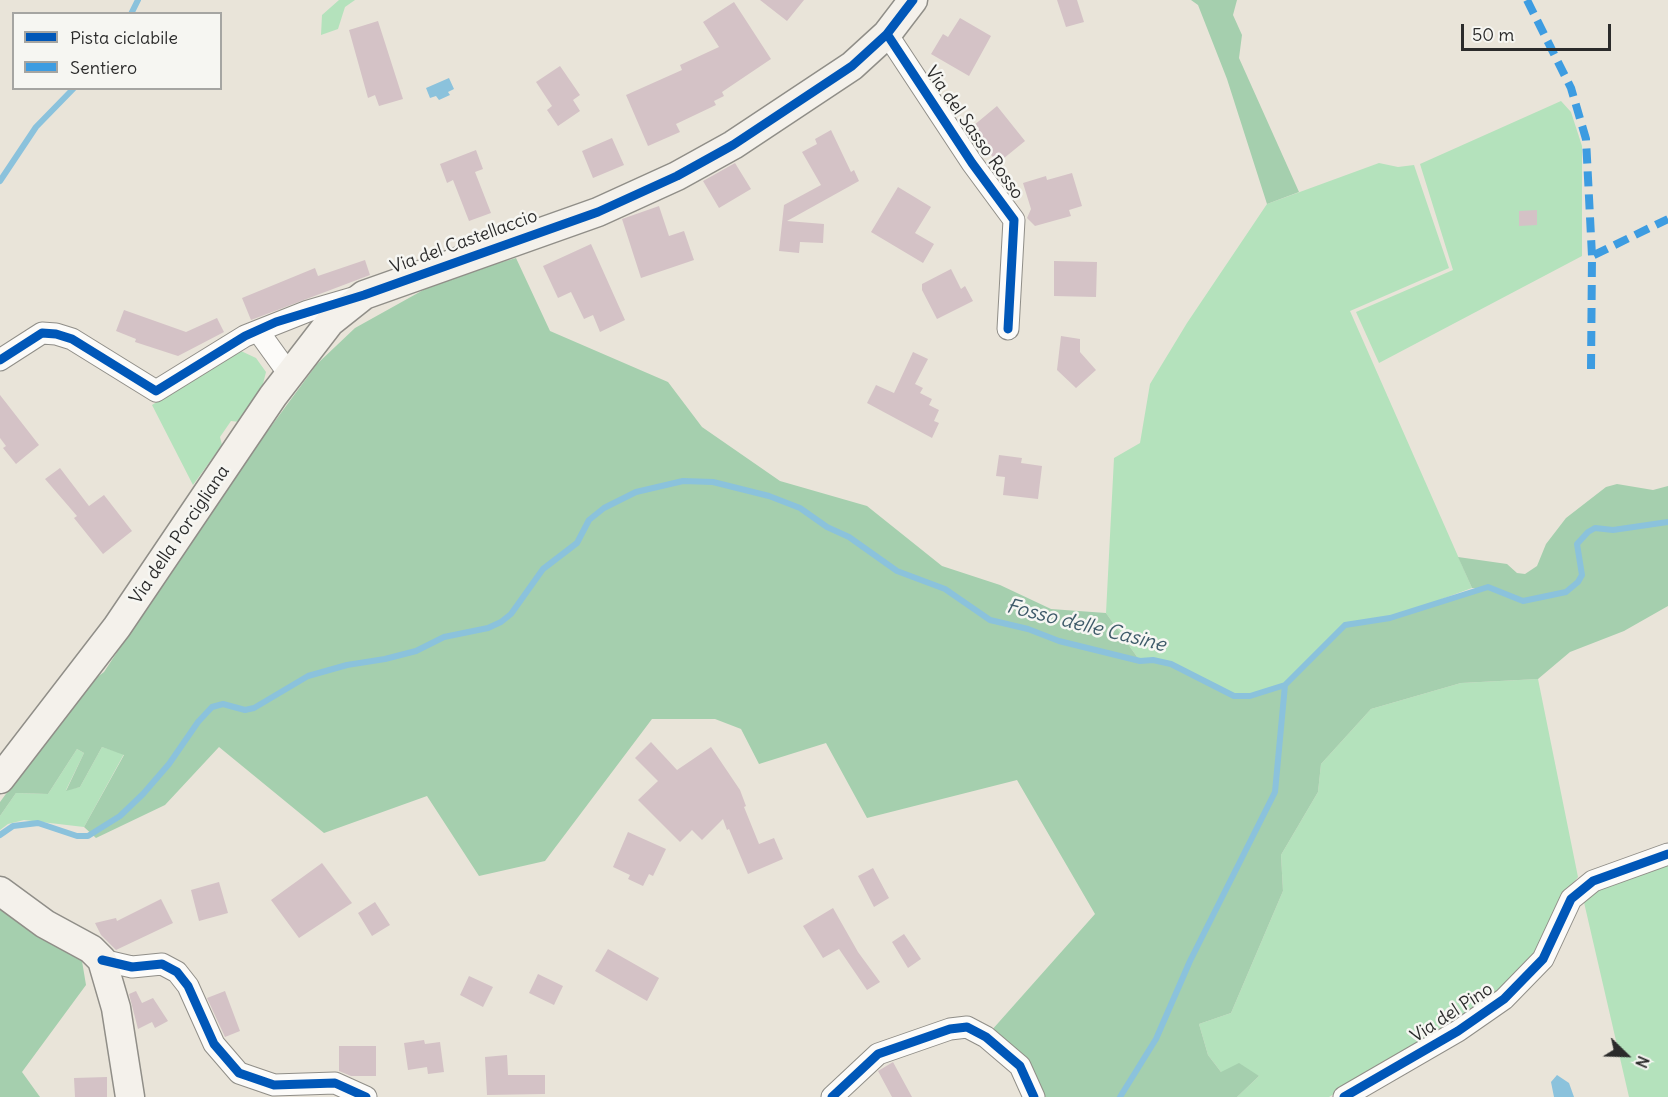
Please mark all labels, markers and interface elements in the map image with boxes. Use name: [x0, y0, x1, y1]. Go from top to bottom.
legend: [12, 12, 222, 90]
scale bar: [1464, 12, 1614, 50]
text: 50 m: [1472, 23, 1514, 46]
text: Pista ciclabile: [70, 26, 178, 49]
text: Sentiero: [70, 56, 137, 79]
street label: Via del Sasso Rosso: [920, 62, 1028, 204]
street label: Via del Castellaccio: [388, 205, 540, 279]
street label: Via della Porcigliana: [126, 462, 234, 608]
water label: Fosso delle Casine: [1004, 595, 1168, 657]
street label: Via del Pino: [1407, 978, 1497, 1048]
north arrow: [1596, 1025, 1656, 1085]
text: N: [1631, 1053, 1654, 1071]

